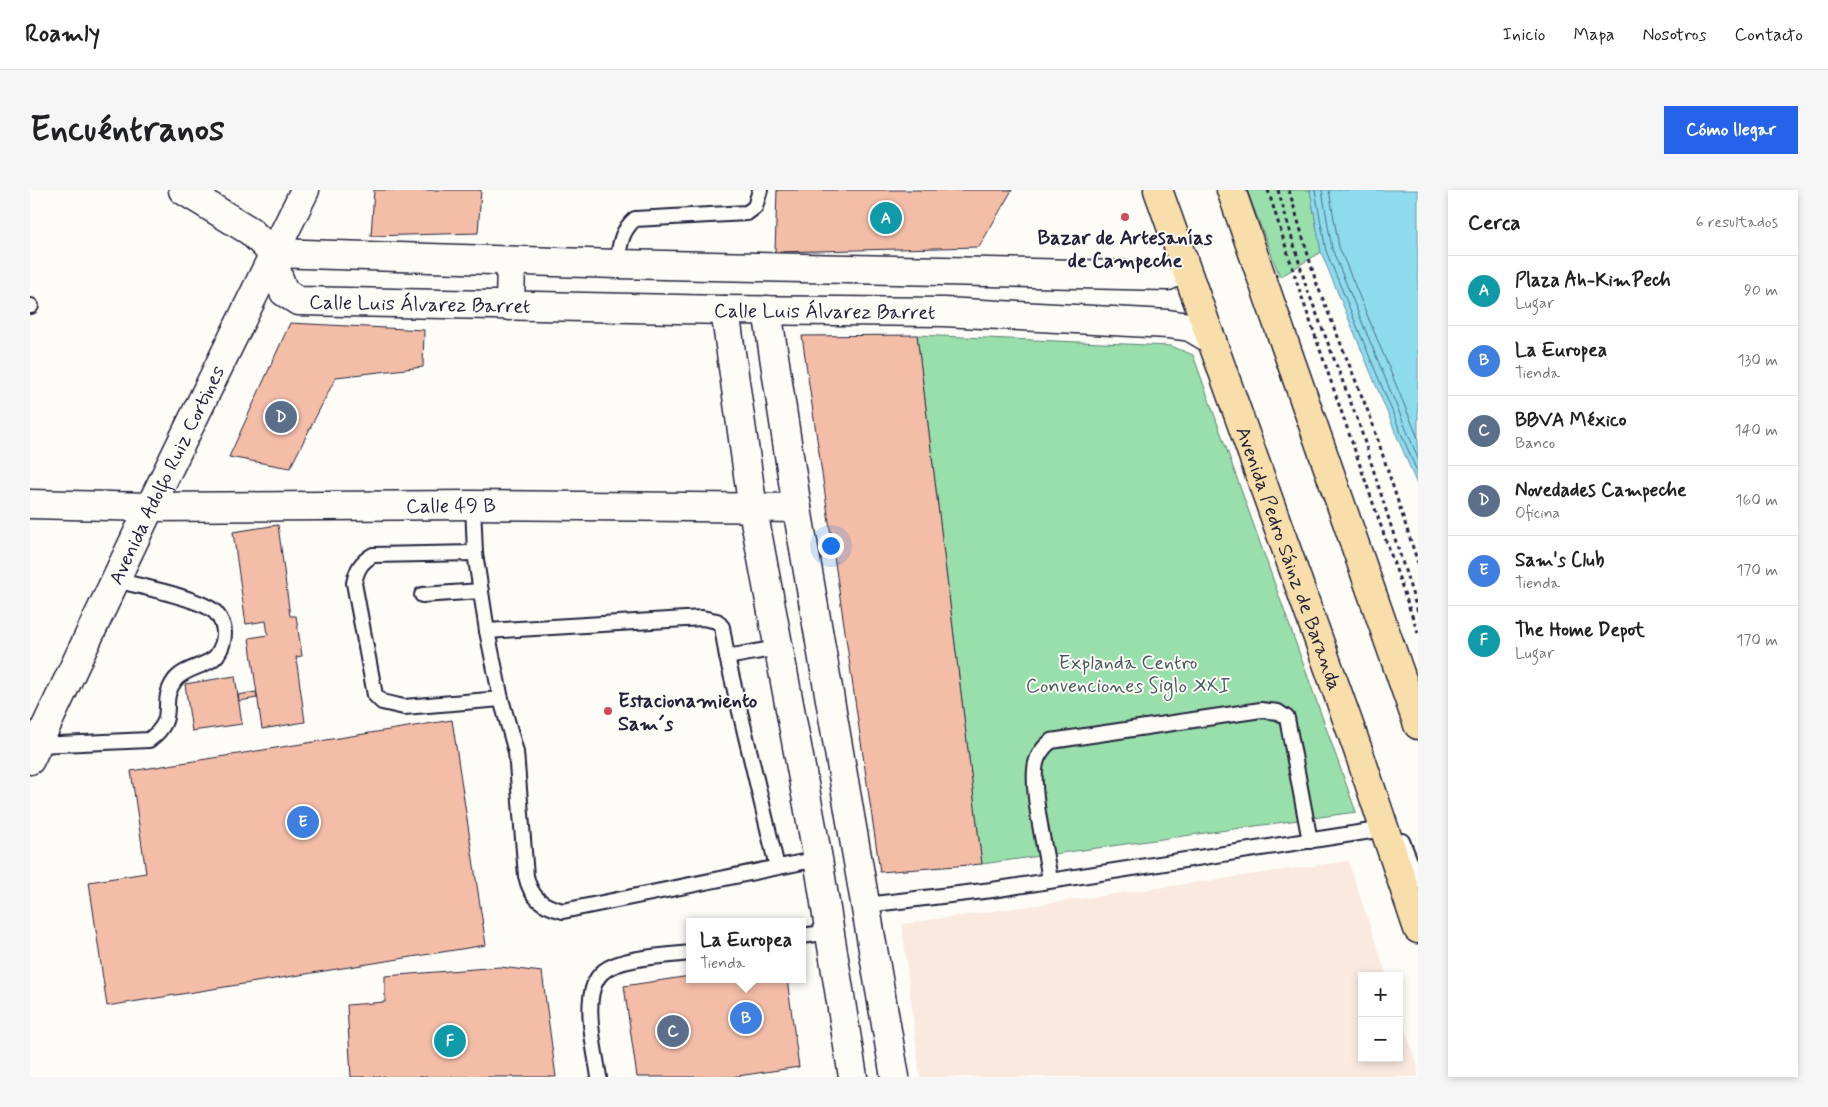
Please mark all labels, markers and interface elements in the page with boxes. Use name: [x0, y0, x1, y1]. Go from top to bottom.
text: Roamly: [25, 19, 100, 50]
text: Inicio: [1503, 23, 1545, 47]
text: Mapa: [1573, 23, 1614, 47]
text: Nosotros: [1642, 23, 1707, 47]
text: Contacto: [1735, 23, 1803, 47]
button: Cómo llegar: [1664, 106, 1798, 154]
text: Encuéntranos: [30, 107, 225, 153]
pin: A: [870, 199, 902, 237]
text: Cerca: [1468, 209, 1521, 237]
marker: Bazar de Artesanías de Campeche: [1119, 211, 1131, 223]
text: 6 resultados: [1696, 212, 1778, 233]
place label: Bazar de Artesanías de Campeche: [1038, 225, 1213, 275]
text: Plaza Ah-KimPech: [1515, 268, 1671, 293]
text: A: [1479, 280, 1489, 301]
text: 90 m: [1744, 280, 1778, 301]
street label: Calle Luis Álvarez Barret: [309, 289, 531, 321]
text: Lugar: [1515, 293, 1554, 314]
street label: Calle Luis Álvarez Barret: [714, 298, 935, 327]
text: La Europea: [1515, 338, 1607, 363]
text: B: [1479, 350, 1489, 371]
text: 130 m: [1737, 350, 1778, 371]
street label: Avenida Adolfo Ruiz Cortines: [103, 361, 232, 589]
text: Tienda: [1515, 363, 1560, 384]
pin: D: [265, 398, 297, 436]
text: BBVA México: [1515, 408, 1626, 433]
text: C: [1478, 420, 1490, 441]
text: 140 m: [1734, 420, 1778, 441]
street label: Avenida Pedro Sáinz de Baranda: [1229, 423, 1348, 694]
text: Banco: [1515, 433, 1555, 454]
text: Novedades Campeche: [1515, 478, 1686, 503]
text: D: [1478, 490, 1490, 511]
text: 160 m: [1735, 490, 1778, 511]
street label: Calle 49 B: [406, 493, 496, 520]
text: Oficina: [1515, 503, 1560, 524]
your location: [818, 533, 844, 559]
text: Sam's Club: [1515, 548, 1604, 573]
text: E: [1479, 560, 1489, 581]
text: 170 m: [1736, 560, 1778, 581]
text: Tienda: [1515, 573, 1560, 594]
text: The Home Depot: [1515, 618, 1645, 643]
text: F: [1480, 630, 1488, 651]
text: 170 m: [1736, 630, 1778, 651]
text: Lugar: [1515, 643, 1554, 664]
park label: Explanda Centro Convenciones Siglo XXI: [1026, 650, 1231, 701]
place label: Estacionamiento Sam´s: [618, 688, 758, 738]
marker: Estacionamiento Sam´s: [602, 705, 614, 717]
pin: E: [287, 803, 319, 841]
popup: [686, 918, 806, 983]
text: La Europea: [700, 928, 792, 953]
text: Tienda: [700, 953, 745, 974]
map controls: [1358, 972, 1403, 1062]
button: +: [1358, 972, 1403, 1017]
pin: B: [730, 999, 762, 1037]
pin: C: [657, 1012, 689, 1050]
button: −: [1358, 1017, 1403, 1062]
pin: F: [434, 1022, 466, 1060]

